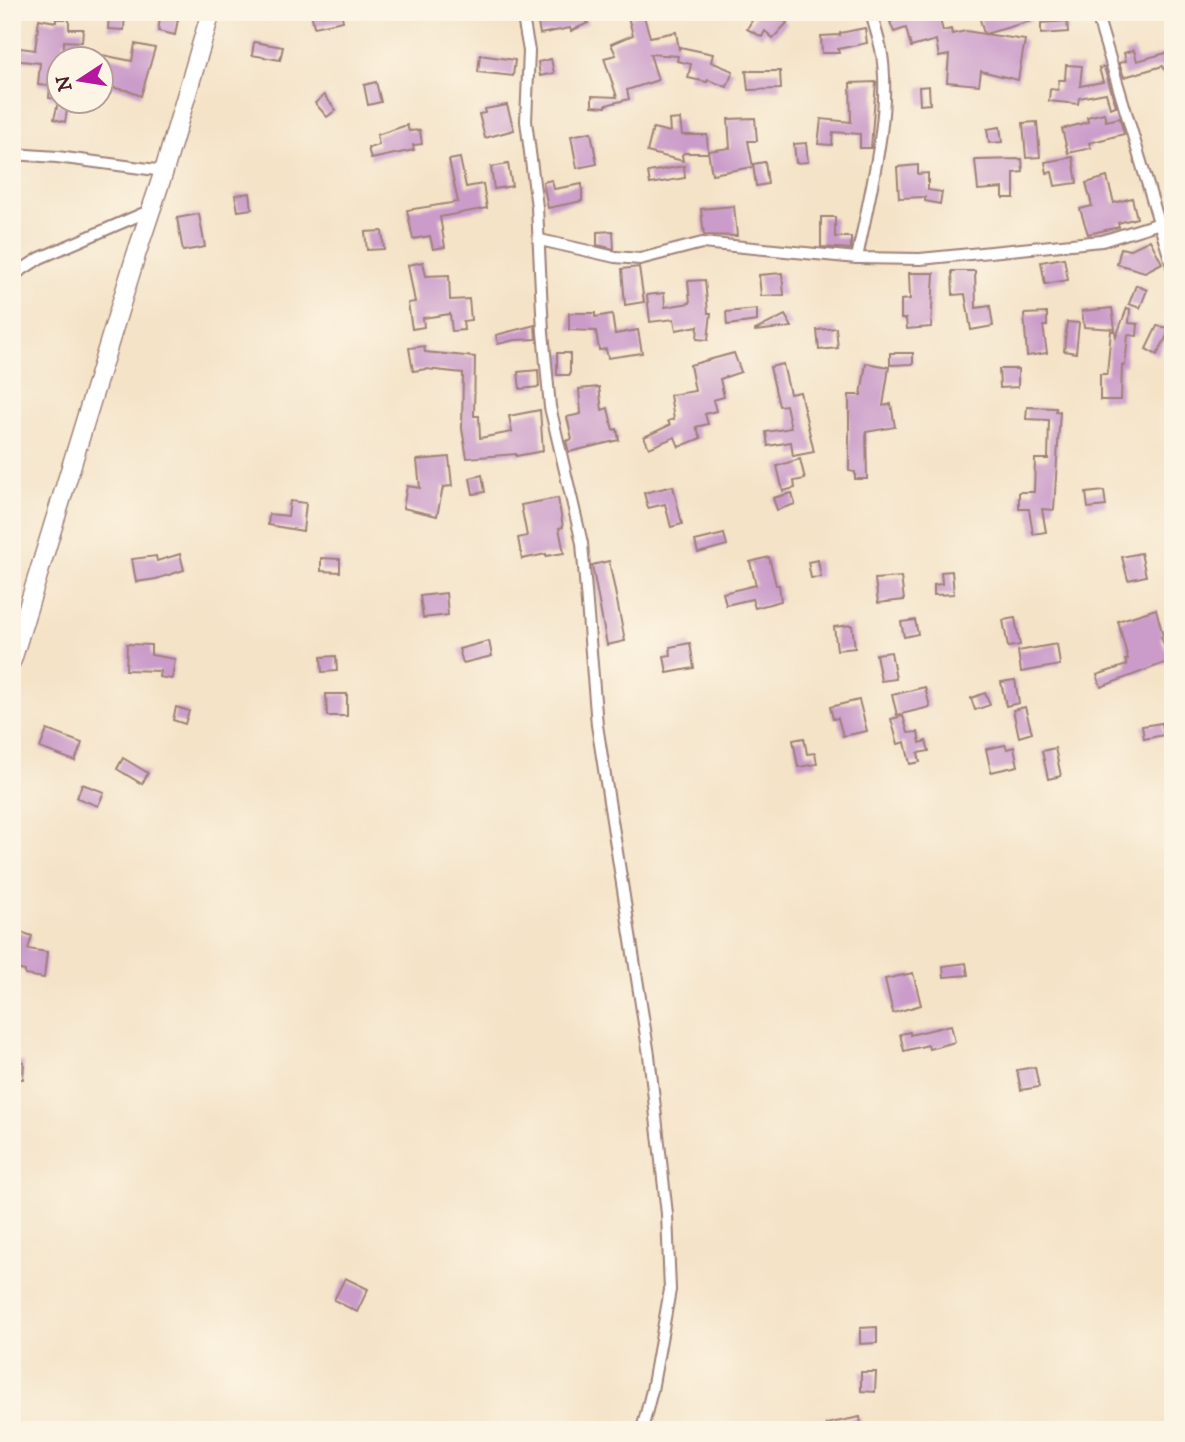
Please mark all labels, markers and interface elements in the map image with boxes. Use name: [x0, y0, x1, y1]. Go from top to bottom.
north arrow: [46, 46, 116, 116]
text: N: [52, 73, 78, 93]

